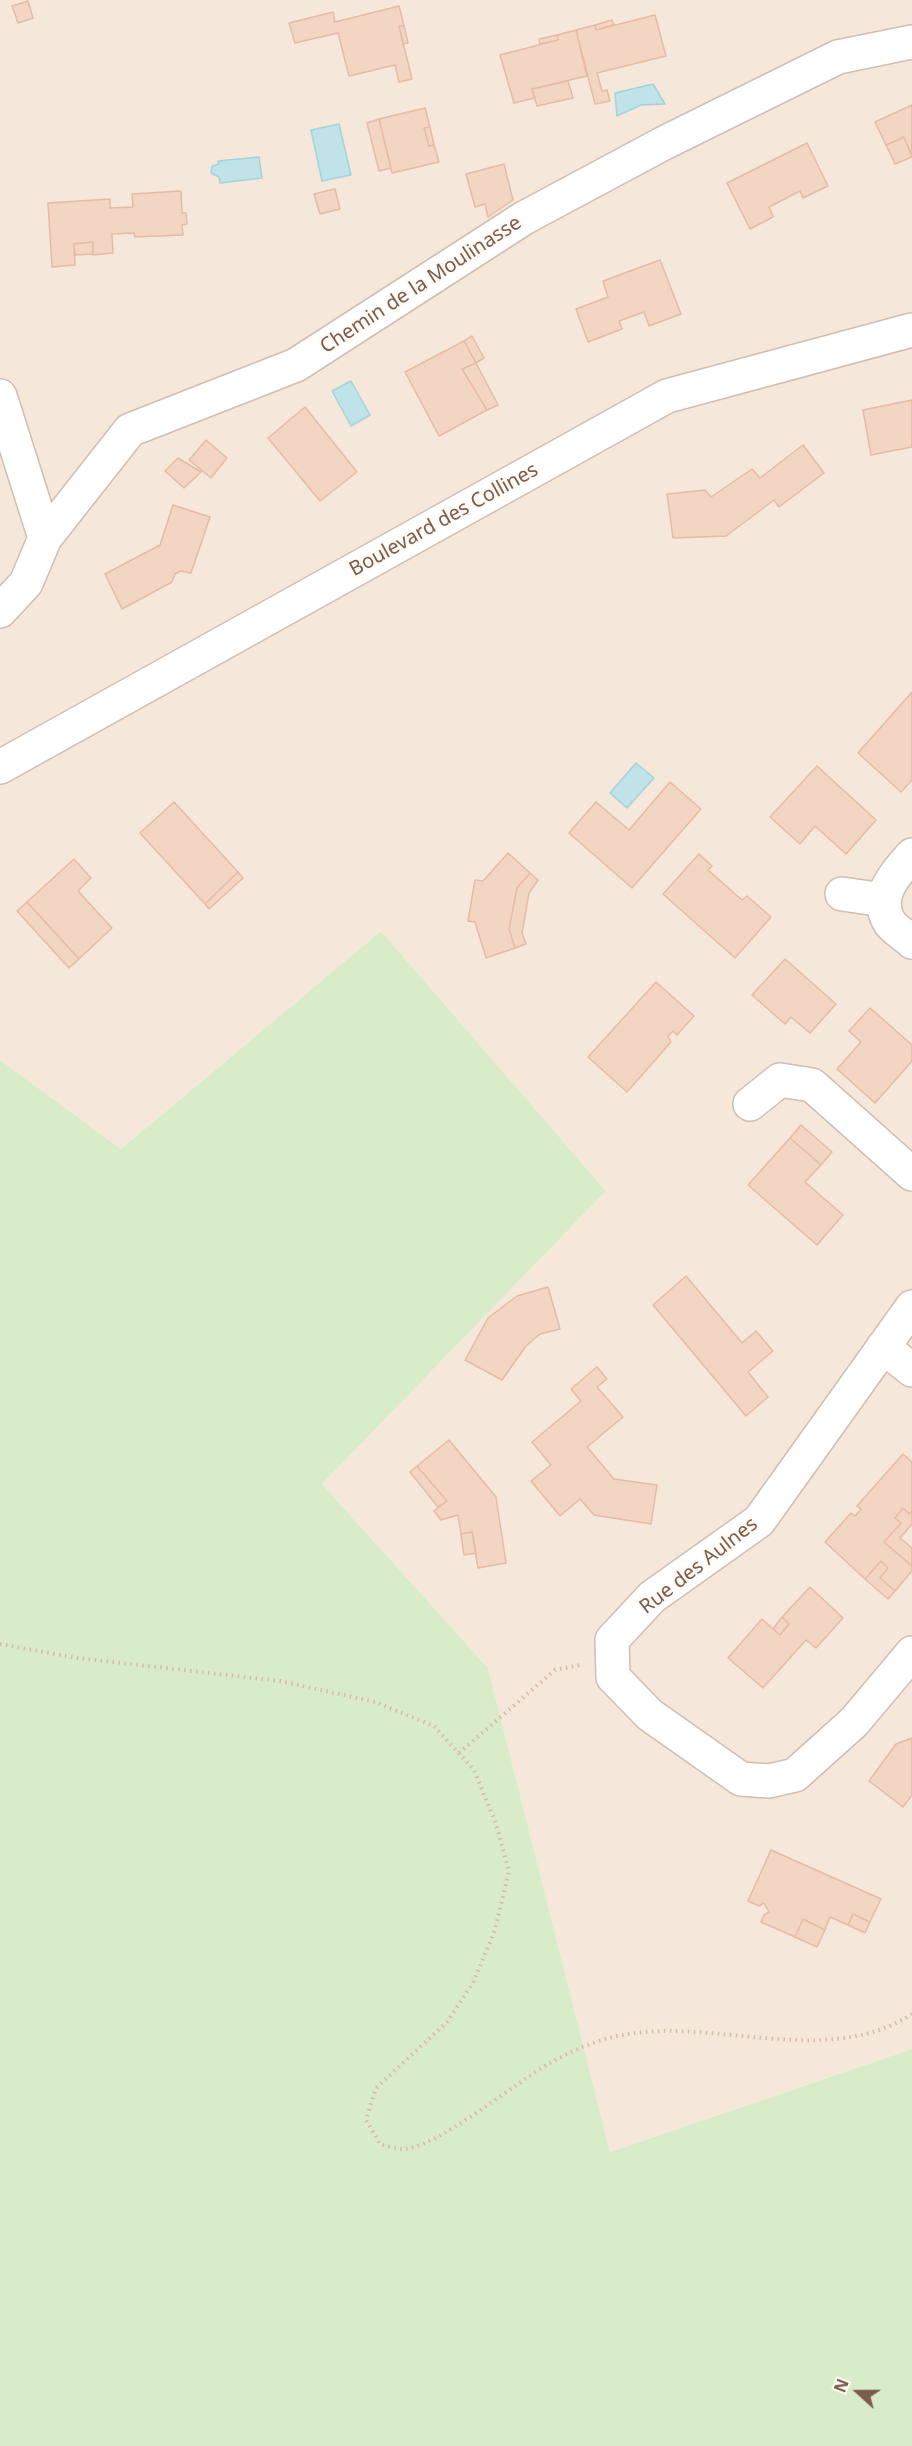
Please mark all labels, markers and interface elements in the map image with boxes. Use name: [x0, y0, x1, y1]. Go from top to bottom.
street label: Chemin de la Moulinasse: [316, 211, 526, 359]
street label: Boulevard des Collines: [345, 458, 543, 582]
street label: Rue des Aulnes: [635, 1512, 763, 1620]
north arrow: [828, 2362, 888, 2422]
text: N: [829, 2376, 854, 2396]

